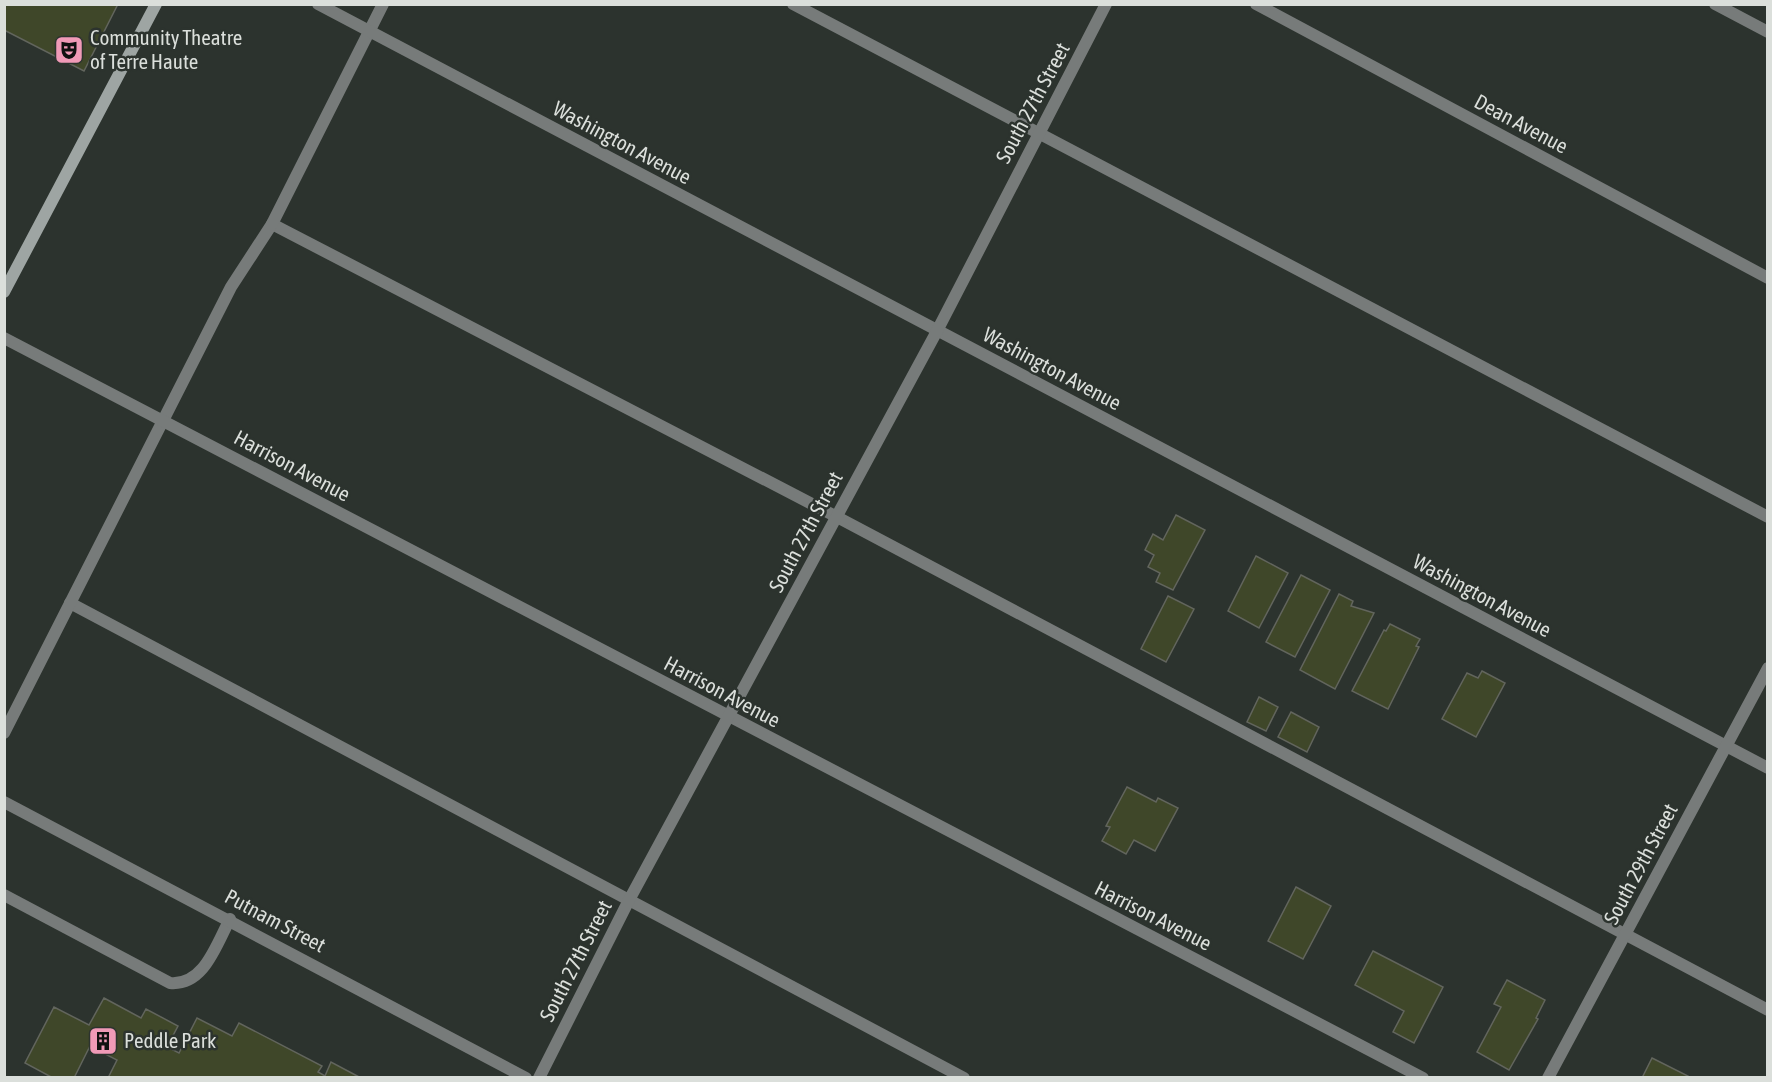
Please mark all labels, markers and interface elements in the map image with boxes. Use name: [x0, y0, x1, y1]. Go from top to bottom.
place label: Community Theatre of Terre Haute: [90, 25, 242, 73]
theatre icon: Community Theatre of Terre Haute: [53, 34, 85, 66]
street label: South 27th Street: [990, 38, 1074, 167]
street label: Dean Avenue: [1471, 89, 1572, 158]
street label: Washington Avenue: [549, 96, 696, 189]
street label: Washington Avenue: [979, 322, 1126, 415]
street label: Harrison Avenue: [230, 425, 354, 506]
street label: South 27th Street: [763, 467, 847, 596]
street label: Washington Avenue: [1409, 549, 1556, 642]
street label: Harrison Avenue: [660, 651, 784, 732]
street label: South 29th Street: [1598, 799, 1682, 928]
street label: Harrison Avenue: [1091, 875, 1216, 955]
street label: Putnam Street: [221, 884, 330, 957]
street label: South 27th Street: [534, 896, 616, 1025]
building icon: Peddle Park: [87, 1025, 119, 1057]
place label: Peddle Park: [124, 1028, 216, 1052]

